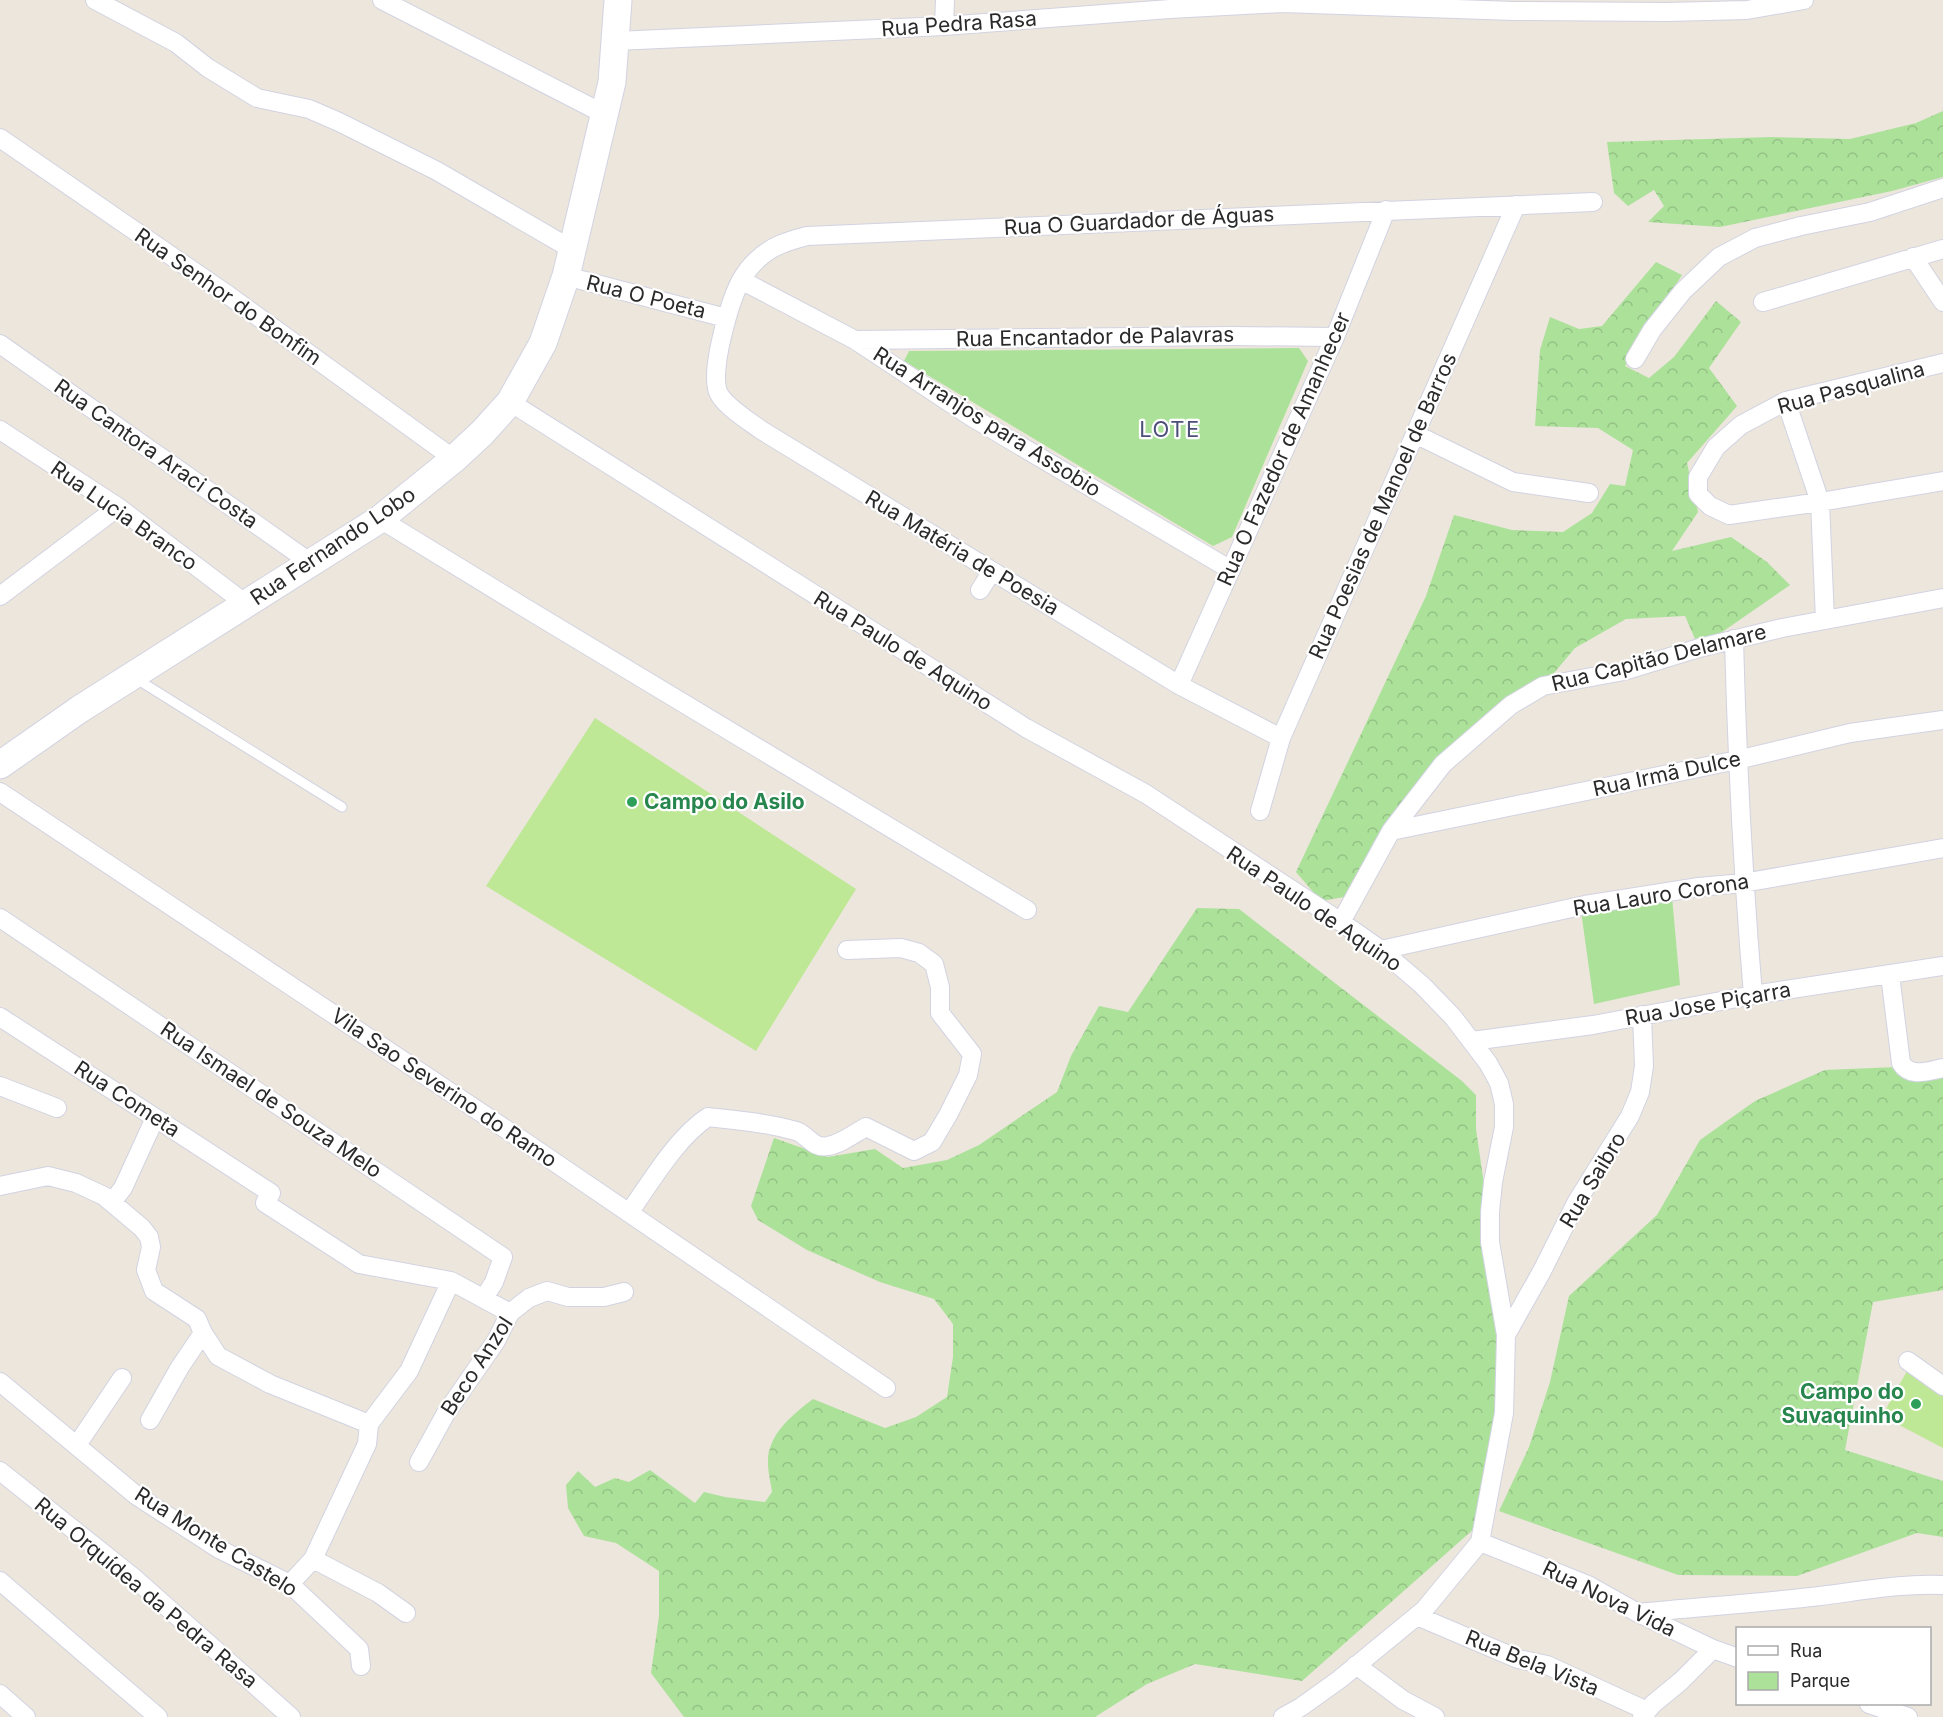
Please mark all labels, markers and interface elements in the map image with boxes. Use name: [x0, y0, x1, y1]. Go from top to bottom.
street label: Rua Pedra Rasa: [880, 6, 1038, 41]
street label: Rua O Guardador de Águas: [1003, 200, 1275, 240]
street label: Rua Senhor do Bonfim: [130, 223, 326, 370]
street label: Rua O Poeta: [584, 270, 709, 323]
street label: Rua O Fazedor de Amanhecer: [1212, 308, 1355, 590]
street label: Rua Encantador de Palavras: [956, 322, 1234, 351]
street label: Rua Arranjos para Assobio: [869, 341, 1106, 502]
street label: Rua Poesias de Manoel de Barros: [1303, 349, 1462, 663]
street label: Rua Pasqualina: [1775, 356, 1927, 419]
street label: Rua Cantora Araci Costa: [50, 374, 263, 534]
district label: LOTE: [1139, 416, 1201, 442]
street label: Rua Lucia Branco: [46, 456, 202, 575]
street label: Rua Fernando Lobo: [245, 481, 420, 610]
street label: Rua Matéria de Poesia: [861, 485, 1064, 620]
street label: Rua Paulo de Aquino: [809, 585, 997, 716]
street label: Rua Capitão Delamare: [1549, 619, 1769, 696]
street label: Rua Irmã Dulce: [1591, 746, 1743, 801]
place label: Campo do Asilo: [644, 789, 805, 814]
marker: Campo do Asilo: [625, 795, 639, 809]
street label: Rua Paulo de Aquino: [1222, 841, 1407, 976]
street label: Rua Lauro Corona: [1571, 868, 1751, 921]
street label: Rua Jose Piçarra: [1623, 977, 1793, 1030]
street label: Vila Sao Severino do Ramo: [327, 1003, 562, 1173]
street label: Rua Ismael de Souza Melo: [156, 1016, 387, 1183]
street label: Rua Cometa: [70, 1055, 185, 1142]
street label: Rua Saibro: [1554, 1127, 1631, 1232]
street label: Beco Anzol: [436, 1312, 518, 1420]
place label: Campo do Suvaquinho: [1782, 1379, 1904, 1428]
marker: Campo do Suvaquinho: [1909, 1397, 1923, 1411]
street label: Rua Monte Castelo: [130, 1481, 302, 1602]
street label: Rua Orquídea da Pedra Rasa: [30, 1492, 263, 1693]
street label: Rua Nova Vida: [1538, 1555, 1680, 1642]
street label: Rua Bela Vista: [1462, 1624, 1603, 1701]
legend: [1736, 1627, 1931, 1705]
text: Rua: [1790, 1640, 1822, 1661]
text: Parque: [1790, 1670, 1850, 1691]

